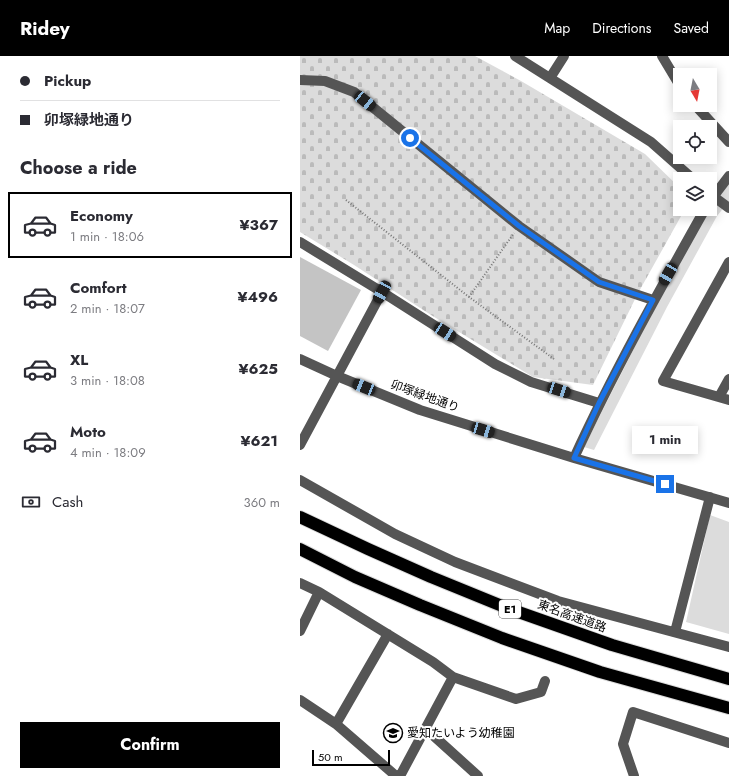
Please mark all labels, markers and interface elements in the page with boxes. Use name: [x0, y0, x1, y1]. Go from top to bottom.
text: Ridey: [20, 15, 70, 42]
text: Map: [544, 18, 570, 38]
text: Directions: [592, 18, 652, 38]
text: Saved: [674, 18, 709, 38]
north arrow: [673, 68, 717, 112]
map controls: [673, 68, 717, 216]
text: Pickup: [44, 70, 91, 92]
car: [352, 89, 378, 113]
text: 卯塚緑地通り: [44, 109, 134, 131]
button: locate: [673, 120, 717, 164]
route start: [401, 129, 419, 147]
text: Choose a ride: [20, 155, 137, 181]
button: layers: [673, 172, 717, 216]
text: Economy: [70, 205, 133, 227]
icon: car: [22, 207, 58, 243]
text: ¥367: [240, 214, 278, 236]
text: 1 min · 18:06: [70, 227, 144, 246]
car: [657, 261, 679, 287]
text: Comfort: [70, 277, 127, 299]
icon: car: [22, 279, 58, 315]
car: [371, 279, 393, 305]
text: ¥496: [237, 286, 278, 308]
text: 2 min · 18:07: [70, 299, 145, 318]
car: [432, 320, 458, 344]
text: XL: [70, 349, 88, 371]
icon: car: [22, 351, 58, 387]
text: ¥625: [238, 358, 278, 380]
text: 3 min · 18:08: [70, 371, 145, 390]
street label: 卯塚緑地通り: [388, 375, 462, 417]
car: [351, 377, 377, 397]
car: [546, 381, 572, 399]
text: Moto: [70, 421, 106, 443]
car: [470, 421, 496, 439]
icon: car: [22, 423, 58, 459]
callout: 1 min: [632, 426, 698, 454]
text: ¥621: [240, 430, 278, 452]
text: 1 min: [649, 430, 681, 449]
text: 4 min · 18:09: [70, 443, 146, 462]
route end: [656, 475, 674, 493]
icon: cash: [20, 491, 42, 513]
text: Cash: [52, 491, 83, 513]
text: 360 m: [244, 493, 280, 512]
street label: 東名高速道路: [535, 595, 609, 637]
road number: E1: [499, 600, 521, 618]
button: Confirm: [20, 722, 280, 768]
school or university icon: 愛知たいよう幼稚園: [382, 722, 404, 744]
place label: 愛知たいよう幼稚園: [407, 724, 515, 742]
scale bar: [312, 748, 390, 767]
text: 50 m: [318, 749, 343, 765]

